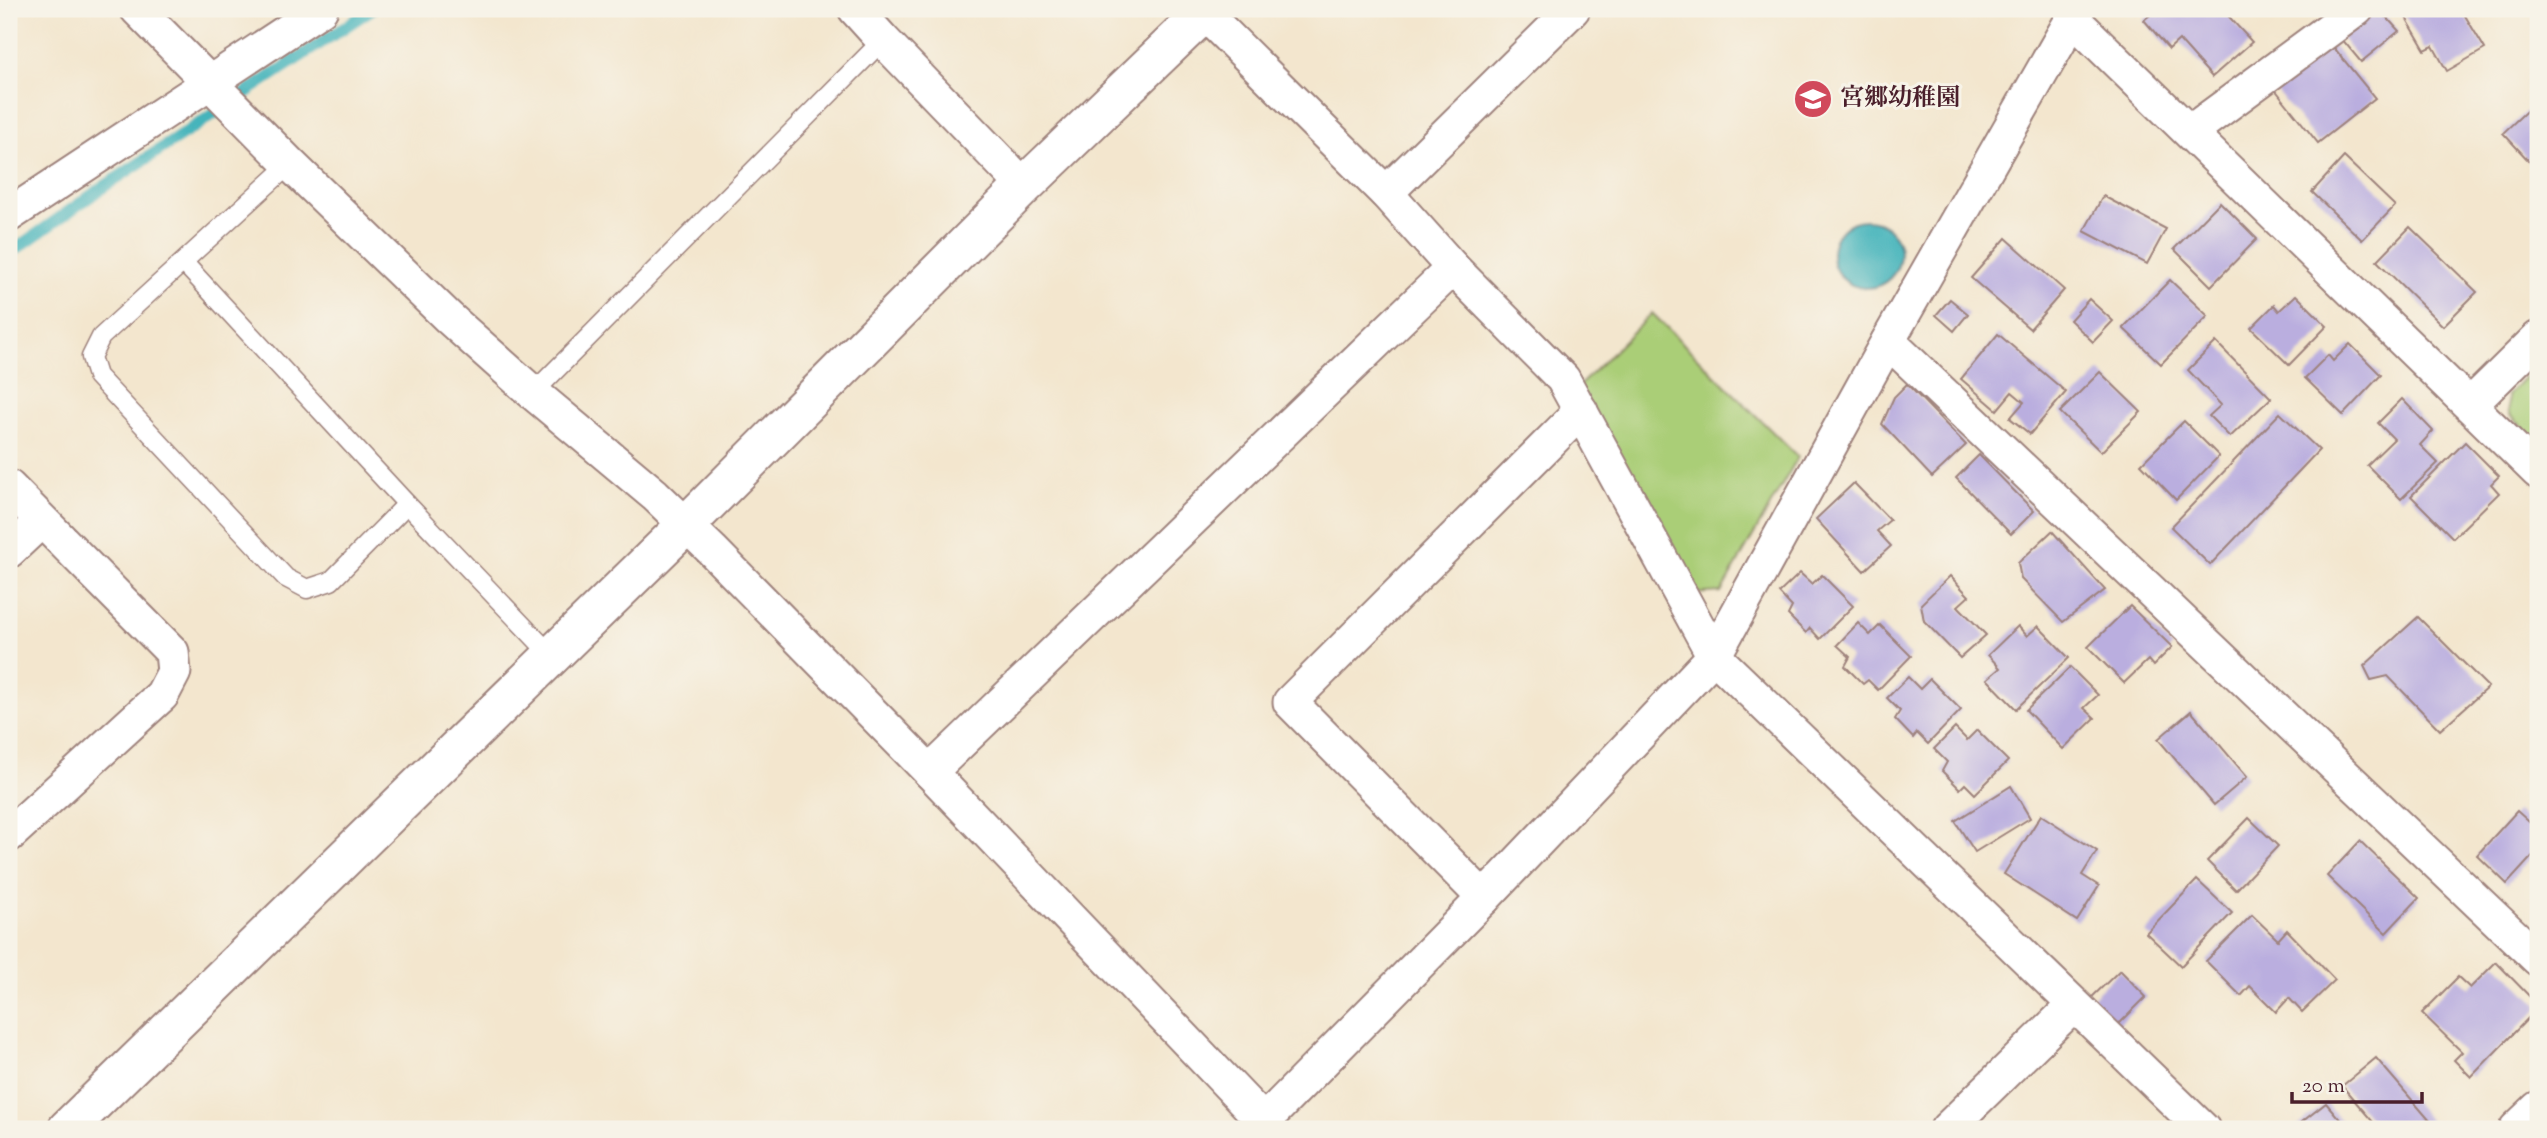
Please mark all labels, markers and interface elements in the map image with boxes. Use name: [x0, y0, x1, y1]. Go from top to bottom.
school or university icon: 宮郷幼稚園: [1792, 78, 1834, 120]
place label: 宮郷幼稚園: [1840, 82, 1960, 116]
scale bar: [2292, 1061, 2421, 1105]
text: 20 m: [2302, 1072, 2345, 1102]

